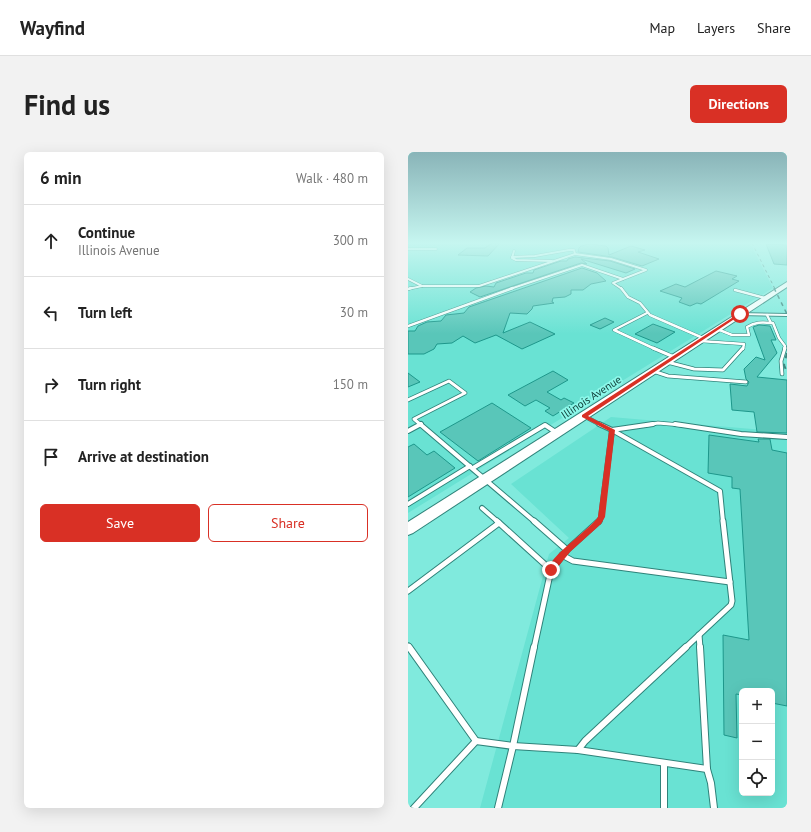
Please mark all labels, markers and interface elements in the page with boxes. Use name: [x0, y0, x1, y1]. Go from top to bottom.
text: Wayfind: [20, 16, 85, 40]
text: Map: [649, 19, 675, 37]
text: Layers: [697, 19, 735, 37]
text: Share: [757, 19, 791, 37]
button: Directions: [690, 85, 787, 123]
text: Find us: [24, 86, 110, 123]
text: 6 min: [40, 167, 81, 189]
text: Walk · 480 m: [296, 170, 368, 187]
text: Continue: [78, 223, 135, 242]
icon: ahead: [40, 230, 62, 252]
text: 300 m: [333, 232, 368, 249]
text: Illinois Avenue: [78, 242, 160, 259]
icon: left: [40, 302, 62, 324]
text: Turn left: [78, 303, 132, 322]
text: 30 m: [340, 304, 368, 321]
route start: [731, 305, 749, 323]
street label: Illinois Avenue: [558, 372, 624, 422]
icon: right: [40, 374, 62, 396]
text: Turn right: [78, 375, 141, 394]
text: 150 m: [333, 376, 368, 393]
icon: arrive: [40, 446, 62, 468]
text: Arrive at destination: [78, 447, 209, 466]
button: Save: [40, 504, 200, 542]
button: Share: [208, 504, 368, 542]
route end: [542, 561, 560, 579]
map controls: [739, 688, 775, 796]
button: +: [739, 688, 775, 724]
button: −: [739, 724, 775, 760]
button: locate: [739, 760, 775, 796]

